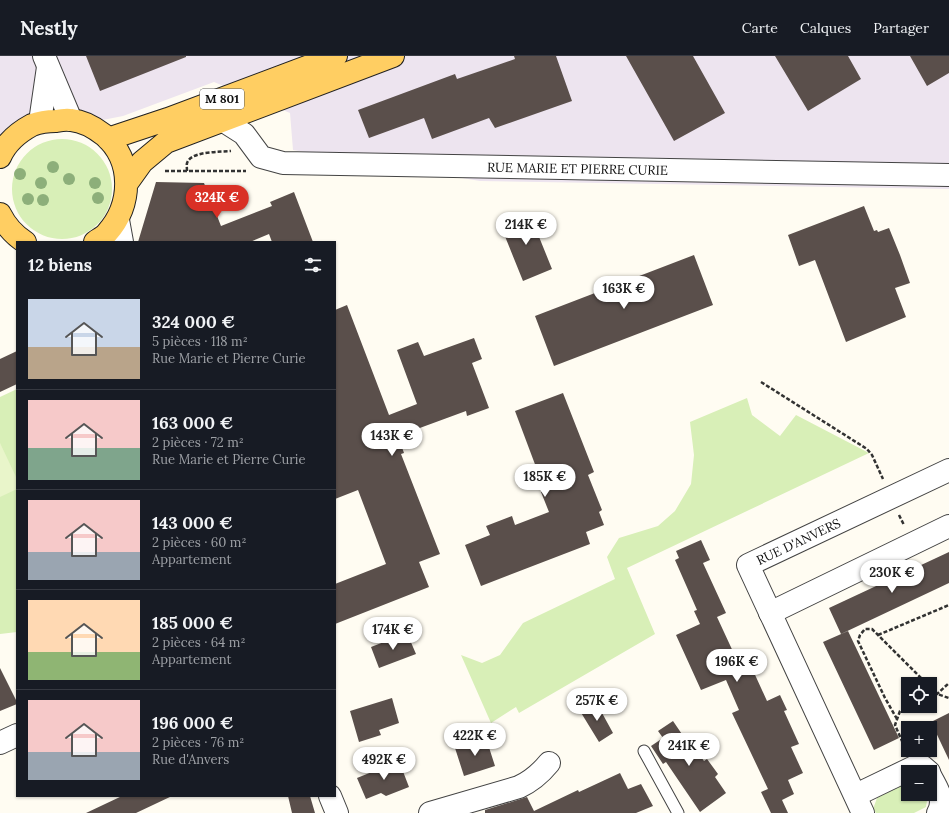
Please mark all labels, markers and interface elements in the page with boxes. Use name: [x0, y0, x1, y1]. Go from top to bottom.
text: Nestly: [20, 16, 78, 40]
text: Carte: [742, 19, 778, 37]
text: Calques: [800, 19, 851, 37]
text: Partager: [873, 19, 929, 37]
road number: M 801: [200, 89, 244, 109]
street label: RUE MARIE ET PIERRE CURIE: [487, 159, 668, 179]
pin: 324K €: [184, 185, 250, 219]
text: 324K €: [195, 189, 239, 206]
pin: 214K €: [493, 212, 559, 246]
text: 214K €: [505, 216, 547, 233]
text: 12 biens: [28, 254, 92, 276]
icon: filters: [302, 254, 324, 276]
pin: 163K €: [591, 276, 657, 310]
text: 163K €: [602, 280, 646, 297]
text: 324 000 €: [152, 311, 235, 333]
icon: home: [60, 315, 108, 363]
text: 5 pièces · 118 m²: [152, 333, 248, 350]
text: Rue Marie et Pierre Curie: [152, 350, 306, 367]
text: 163 000 €: [152, 412, 233, 434]
icon: home: [60, 416, 108, 464]
pin: 143K €: [359, 423, 425, 457]
text: 143K €: [371, 427, 413, 444]
text: 2 pièces · 72 m²: [152, 434, 244, 451]
text: Rue Marie et Pierre Curie: [152, 451, 306, 468]
pin: 185K €: [512, 464, 578, 498]
text: 185K €: [524, 468, 566, 485]
text: 143 000 €: [152, 512, 233, 534]
street label: RUE D'ANVERS: [754, 514, 843, 569]
icon: home: [60, 516, 108, 564]
text: 2 pièces · 60 m²: [152, 534, 246, 551]
text: Appartement: [152, 551, 232, 568]
pin: 230K €: [859, 560, 925, 594]
text: 230K €: [869, 564, 915, 581]
text: 185 000 €: [152, 612, 233, 634]
icon: home: [60, 616, 108, 664]
pin: 174K €: [360, 617, 426, 651]
text: 174K €: [372, 621, 414, 638]
text: 2 pièces · 64 m²: [152, 634, 245, 651]
pin: 196K €: [704, 649, 770, 683]
text: Appartement: [152, 651, 232, 668]
text: 196K €: [715, 653, 759, 670]
map controls: [901, 677, 937, 801]
button: locate: [901, 677, 937, 713]
pin: 257K €: [564, 688, 630, 722]
text: 257K €: [575, 692, 619, 709]
text: 196 000 €: [152, 712, 234, 734]
icon: home: [60, 716, 108, 764]
button: +: [901, 721, 937, 757]
pin: 422K €: [442, 723, 508, 757]
text: 422K €: [453, 727, 497, 744]
pin: 241K €: [656, 733, 722, 767]
text: 2 pièces · 76 m²: [152, 734, 244, 751]
text: 241K €: [668, 737, 710, 754]
pin: 492K €: [351, 747, 417, 781]
text: Rue d'Anvers: [152, 751, 229, 768]
text: 492K €: [362, 751, 406, 768]
button: −: [901, 765, 937, 801]

